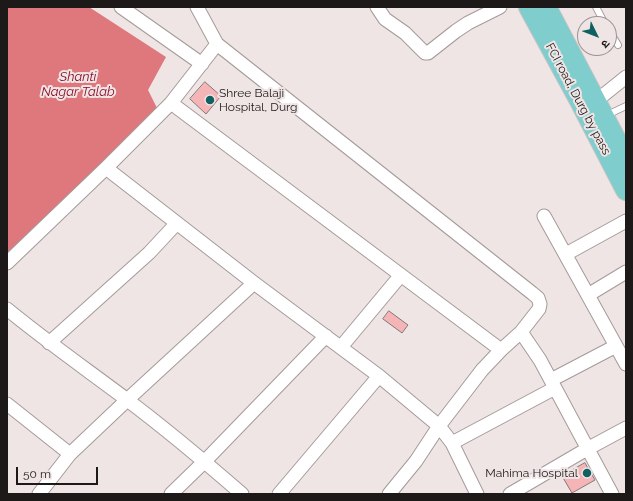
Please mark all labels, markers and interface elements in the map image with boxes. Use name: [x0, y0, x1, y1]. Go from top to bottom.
north arrow: [577, 16, 617, 56]
text: उ: [598, 37, 612, 51]
street label: FCI road, Durg by pass: [542, 41, 614, 157]
water label: Shanti Nagar Talab: [41, 69, 115, 100]
place label: Shree Balaji Hospital, Durg: [219, 86, 297, 114]
marker: Shree Balaji Hospital, Durg: [204, 94, 216, 106]
scale bar: [18, 459, 100, 485]
place label: Mahima Hospital: [485, 466, 578, 480]
text: 50 m: [23, 467, 51, 481]
marker: Mahima Hospital: [581, 467, 593, 479]

